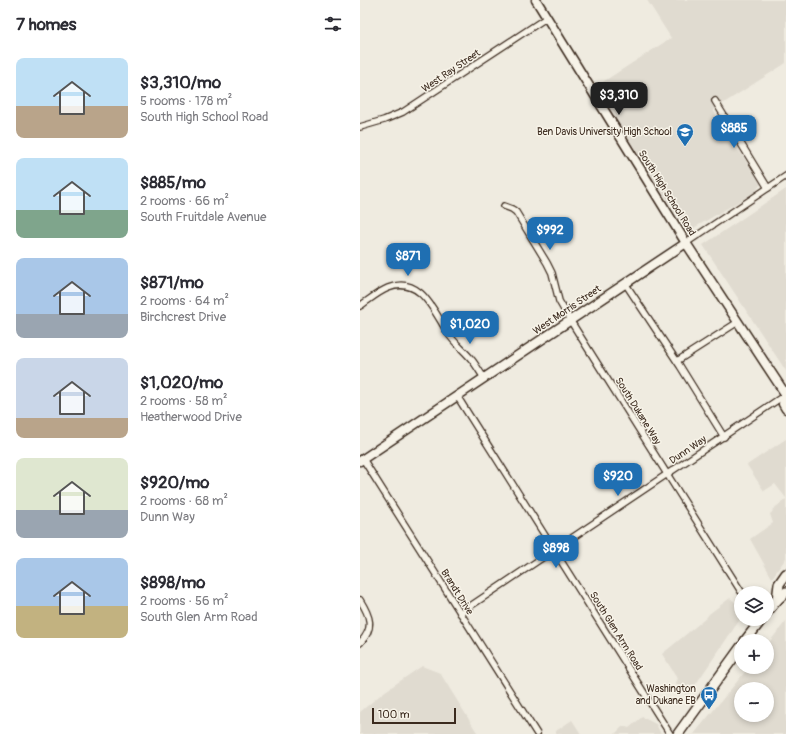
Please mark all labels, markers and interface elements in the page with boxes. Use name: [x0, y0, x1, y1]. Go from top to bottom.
icon: filters: [322, 13, 344, 35]
text: 7 homes: [16, 14, 76, 35]
street label: West Ray Street: [419, 46, 483, 95]
text: $3,310/mo: [140, 72, 221, 93]
icon: home: [48, 74, 96, 122]
pin: $3,310: [586, 82, 652, 116]
text: $3,310: [600, 87, 638, 103]
text: 5 rooms · 178 m²: [140, 93, 232, 109]
text: South High School Road: [140, 109, 268, 125]
pin: $885: [710, 115, 758, 149]
text: $885: [720, 120, 748, 136]
school or university icon: Ben Davis University High School: [675, 122, 695, 147]
place label: Ben Davis University High School: [537, 126, 672, 138]
street label: South High School Road: [636, 148, 698, 238]
text: $885/mo: [140, 172, 206, 193]
icon: home: [48, 174, 96, 222]
text: 2 rooms · 66 m²: [140, 193, 229, 209]
text: South Fruitdale Avenue: [140, 209, 267, 225]
pin: $992: [526, 217, 574, 251]
text: $992: [536, 222, 564, 238]
pin: $871: [384, 243, 432, 277]
text: $871: [395, 248, 421, 264]
text: $871/mo: [140, 272, 204, 293]
icon: home: [48, 274, 96, 322]
street label: West Morris Street: [531, 282, 604, 337]
text: 2 rooms · 64 m²: [140, 293, 229, 309]
text: Birchcrest Drive: [140, 309, 226, 325]
pin: $1,020: [437, 311, 503, 345]
text: $1,020: [450, 316, 490, 332]
text: $1,020/mo: [140, 372, 223, 393]
icon: home: [48, 374, 96, 422]
street label: South Dukane Way: [613, 375, 664, 447]
text: 2 rooms · 58 m²: [140, 393, 227, 409]
text: Heatherwood Drive: [140, 409, 242, 425]
street label: Dunn Way: [667, 433, 709, 467]
pin: $920: [594, 463, 642, 497]
text: $920: [603, 468, 633, 484]
text: $920/mo: [140, 472, 209, 493]
icon: home: [48, 474, 96, 522]
text: 2 rooms · 68 m²: [140, 493, 228, 509]
text: Dunn Way: [140, 509, 195, 525]
pin: $898: [532, 535, 580, 569]
text: $898: [543, 540, 569, 556]
street label: Brandt Drive: [438, 567, 476, 617]
text: $898/mo: [140, 572, 205, 593]
icon: home: [48, 574, 96, 622]
map controls: [734, 586, 774, 722]
button: layers: [734, 586, 774, 626]
street label: South Glen Arm Road: [587, 589, 645, 673]
text: 2 rooms · 56 m²: [140, 593, 228, 609]
text: South Glen Arm Road: [140, 609, 258, 625]
button: +: [734, 634, 774, 674]
button: −: [734, 682, 774, 722]
place label: Washington and Dukane EB: [636, 683, 696, 707]
bus stop icon: Washington and Dukane EB: [699, 685, 719, 710]
scale bar: [372, 706, 456, 725]
text: 100 m: [378, 708, 409, 721]

